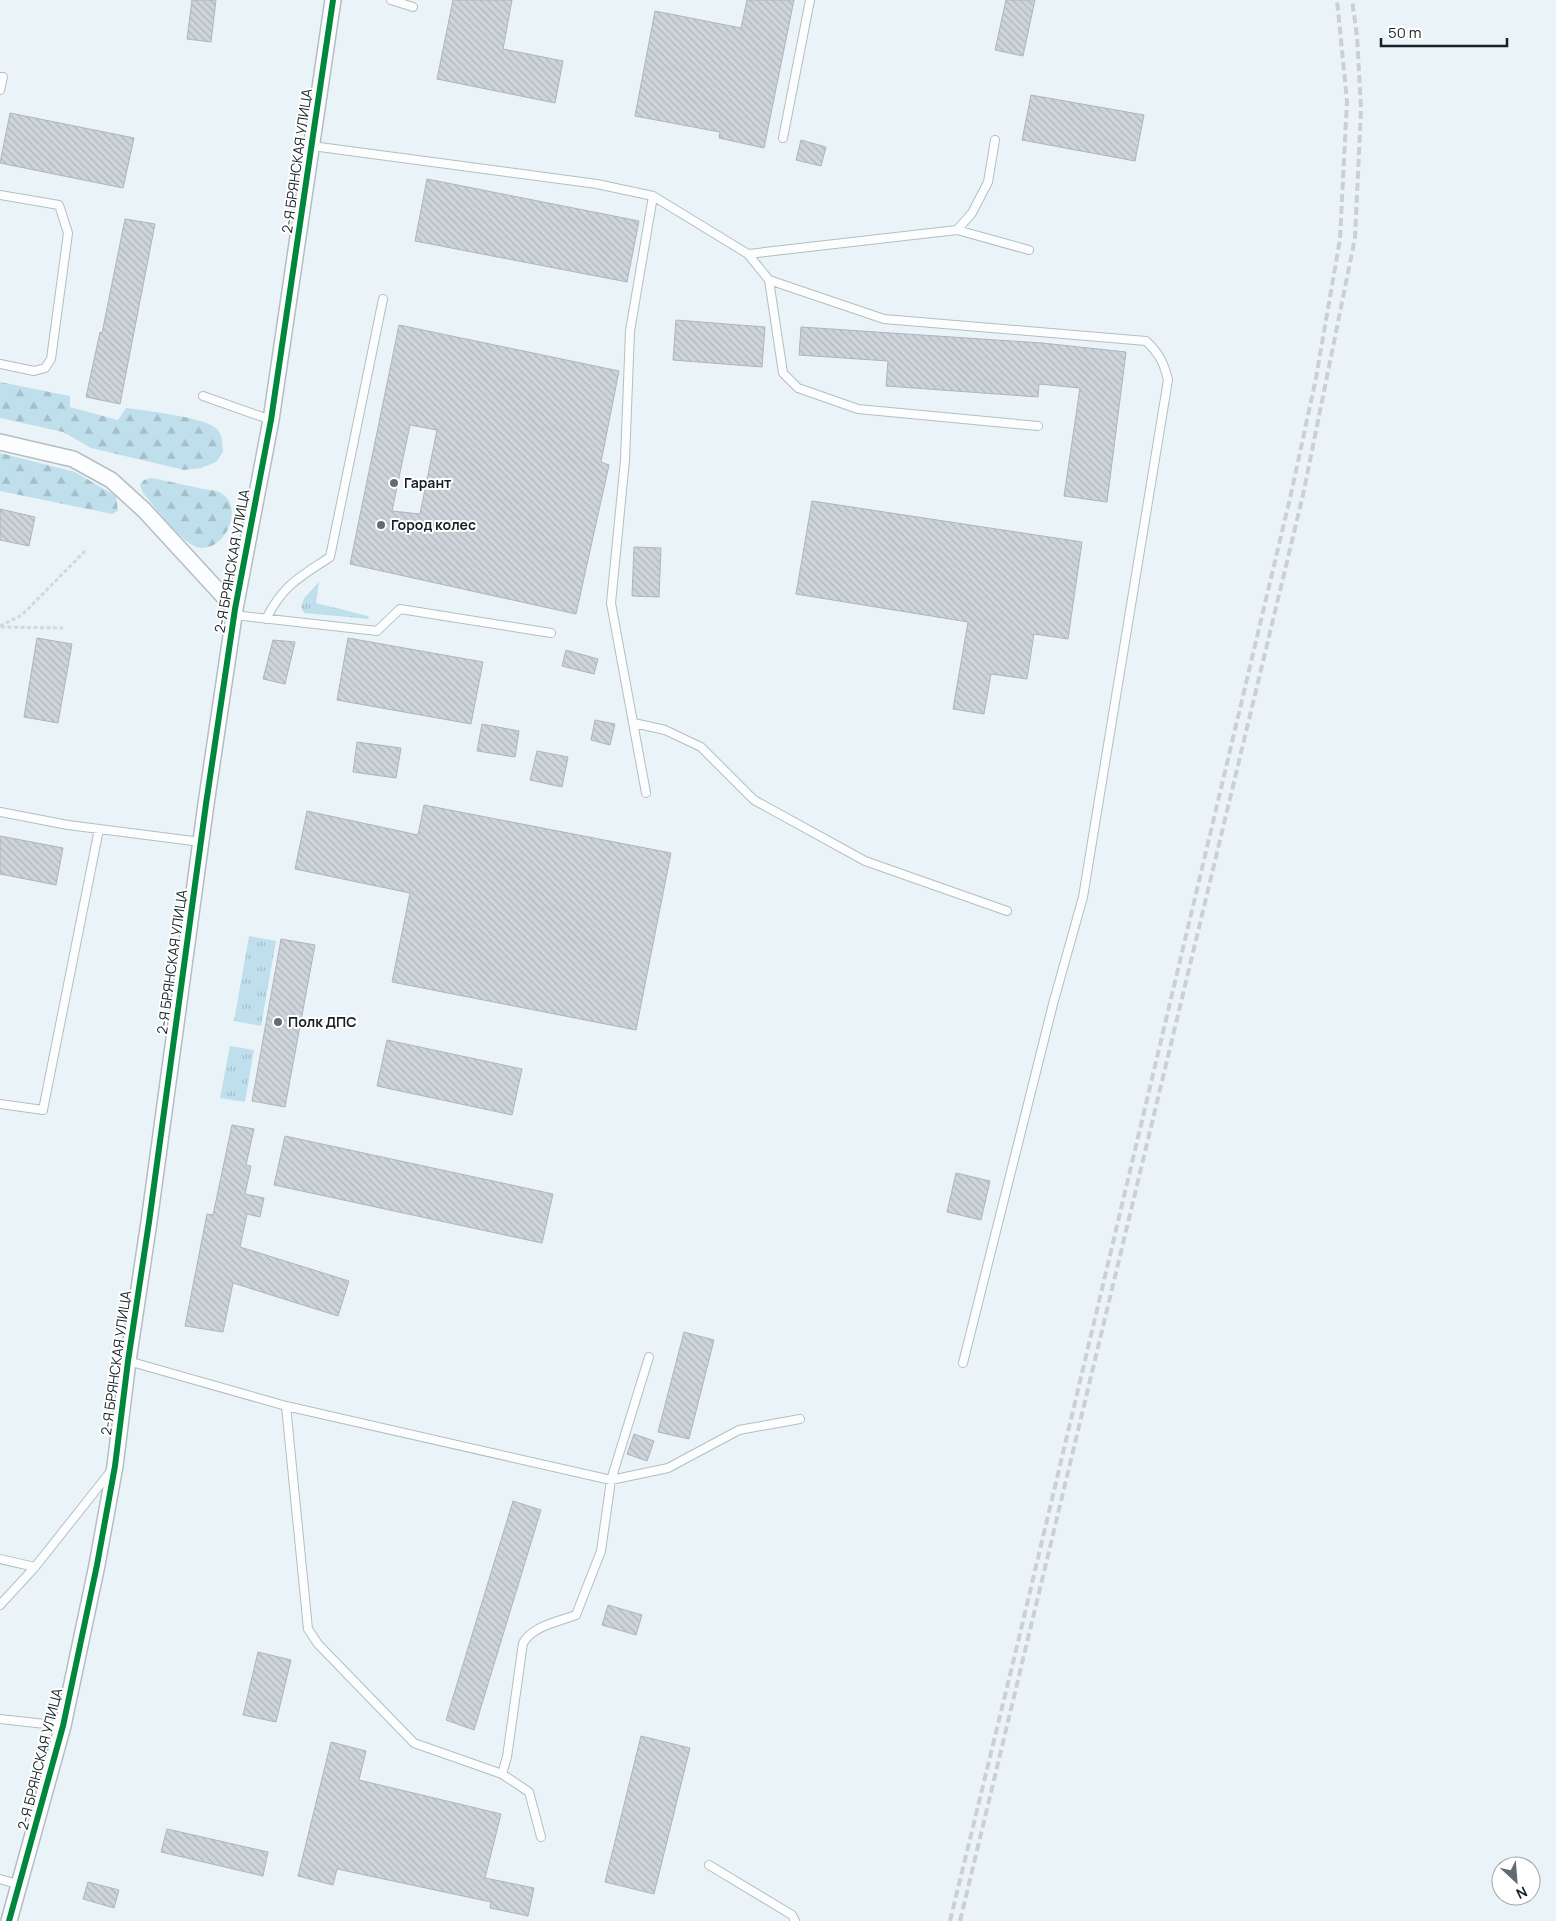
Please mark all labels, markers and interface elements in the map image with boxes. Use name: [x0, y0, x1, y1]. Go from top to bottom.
scale bar: [1381, 15, 1507, 47]
text: 50 m: [1388, 22, 1422, 43]
street label: 2-Я БРЯНСКАЯ УЛИЦА: [277, 87, 316, 234]
place label: Гарант: [404, 473, 452, 492]
marker: Гарант: [388, 477, 400, 489]
street label: 2-Я БРЯНСКАЯ УЛИЦА: [210, 487, 254, 634]
place label: Город колес: [391, 515, 476, 534]
marker: Город колес: [375, 519, 387, 531]
street label: 2-Я БРЯНСКАЯ УЛИЦА: [152, 888, 191, 1035]
place label: Полк ДПС: [288, 1012, 357, 1031]
marker: Полк ДПС: [272, 1016, 284, 1028]
street label: 2-Я БРЯНСКАЯ УЛИЦА: [96, 1289, 135, 1436]
street label: 2-Я БРЯНСКАЯ УЛИЦА: [13, 1686, 66, 1832]
north arrow: [1491, 1856, 1541, 1906]
text: N: [1513, 1882, 1531, 1904]

